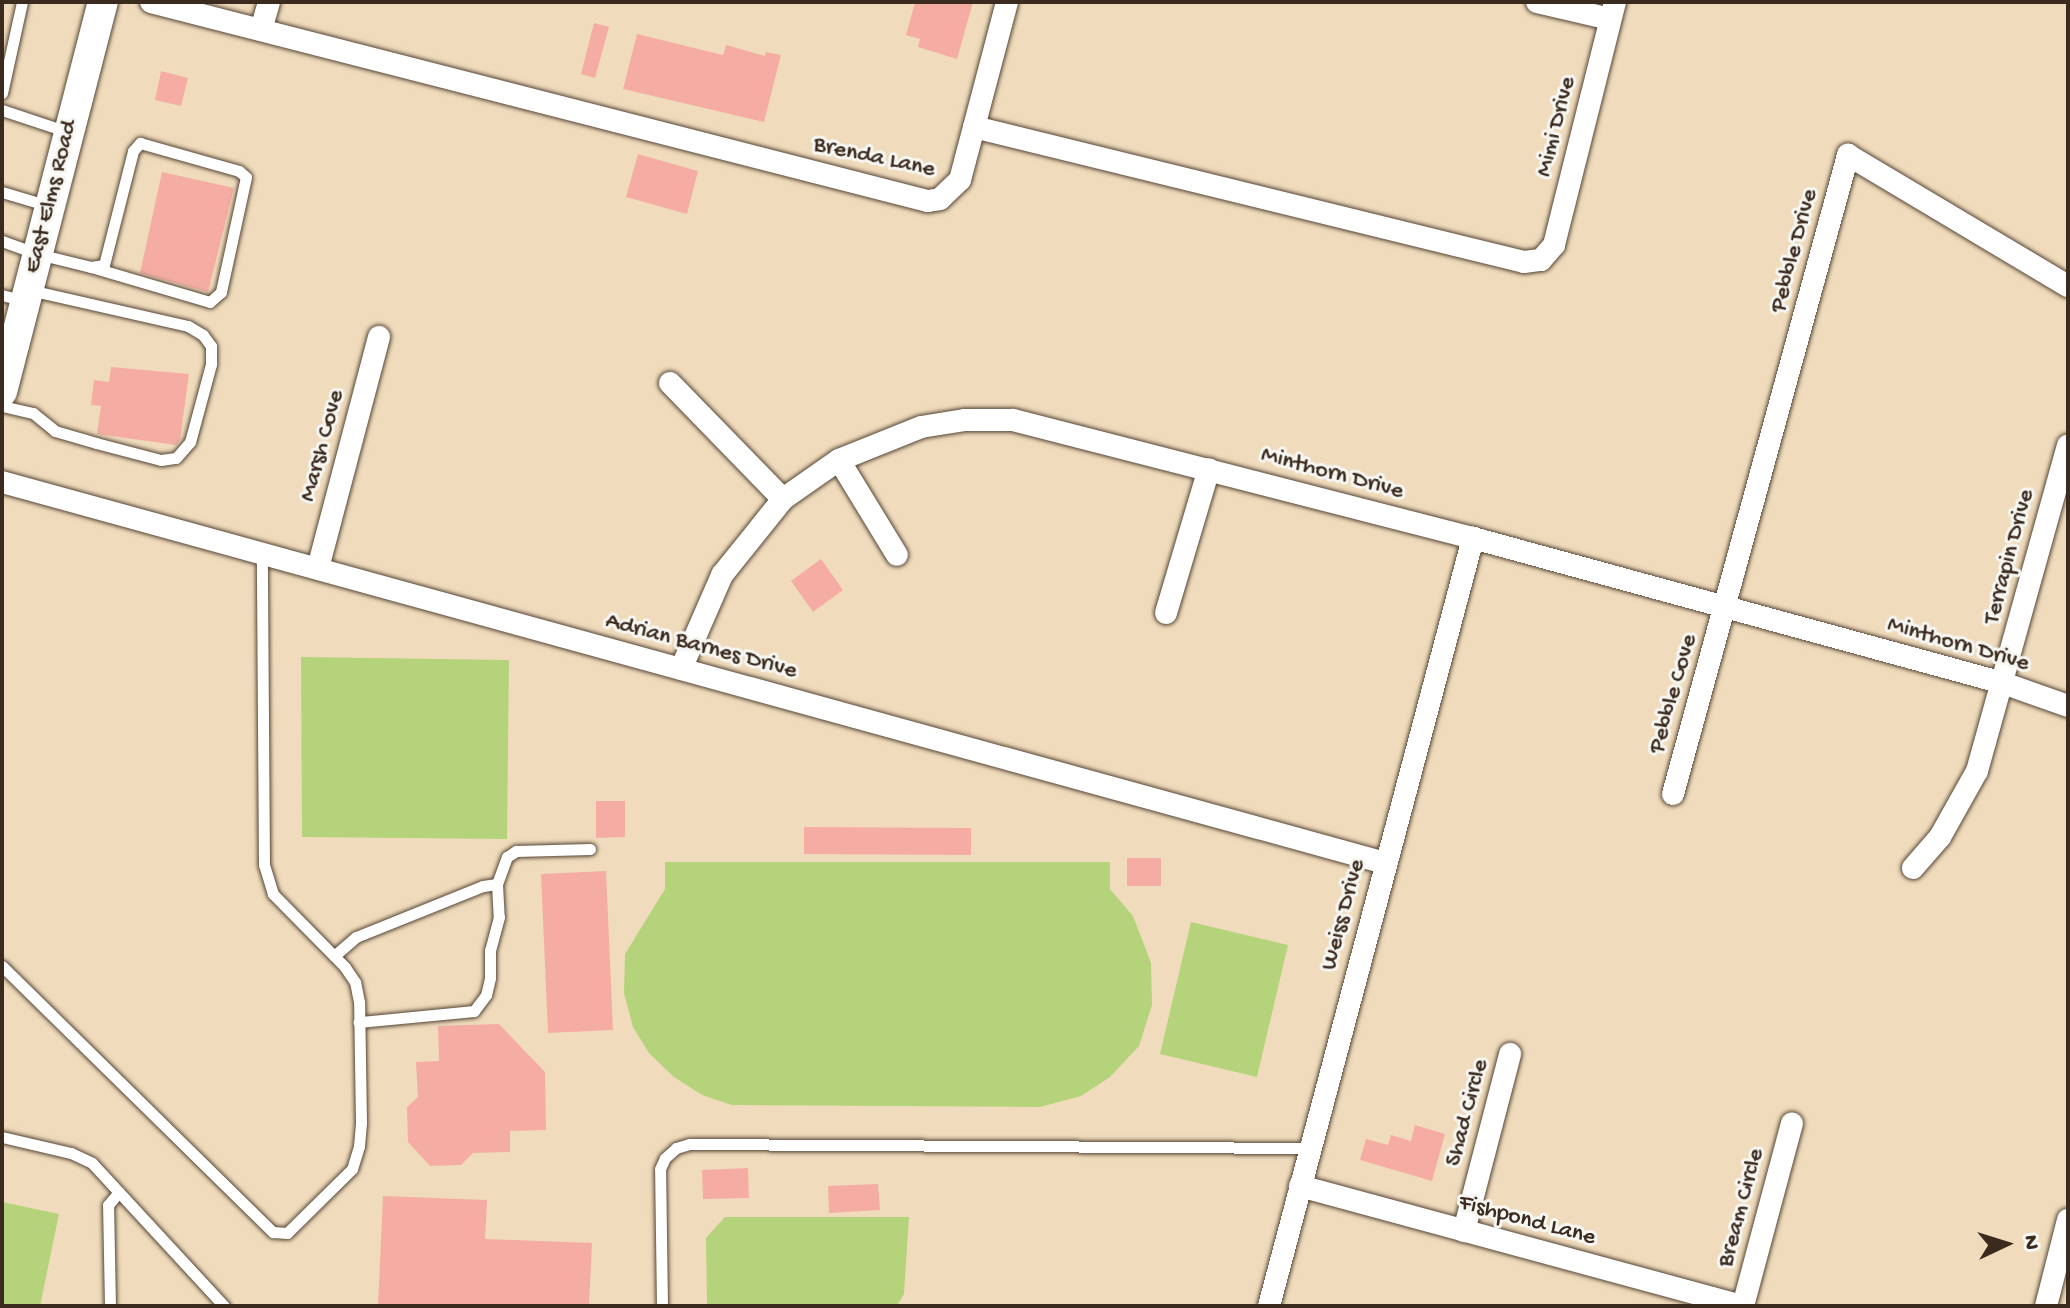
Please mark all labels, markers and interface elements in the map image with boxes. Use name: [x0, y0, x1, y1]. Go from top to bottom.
street label: Mimi Drive: [1531, 74, 1583, 180]
street label: East Elms Road: [19, 117, 85, 277]
street label: Brenda Lane: [811, 131, 937, 185]
street label: Pebble Drive: [1765, 186, 1825, 316]
street label: Marsh Cove: [294, 387, 352, 505]
street label: Minthorn Drive: [1258, 441, 1406, 507]
street label: Terrapin Drive: [1978, 486, 2042, 628]
street label: Adrian Barnes Drive: [602, 608, 800, 686]
street label: Minthorn Drive: [1884, 611, 2032, 679]
street label: Pebble Cove: [1643, 631, 1705, 757]
street label: Weiss Drive: [1315, 856, 1373, 974]
street label: Shad Circle: [1440, 1056, 1496, 1170]
street label: Bream Circle: [1712, 1145, 1772, 1271]
street label: Fishpond Lane: [1455, 1189, 1599, 1253]
north arrow: [1966, 1204, 2046, 1284]
text: N: [2016, 1234, 2043, 1250]

